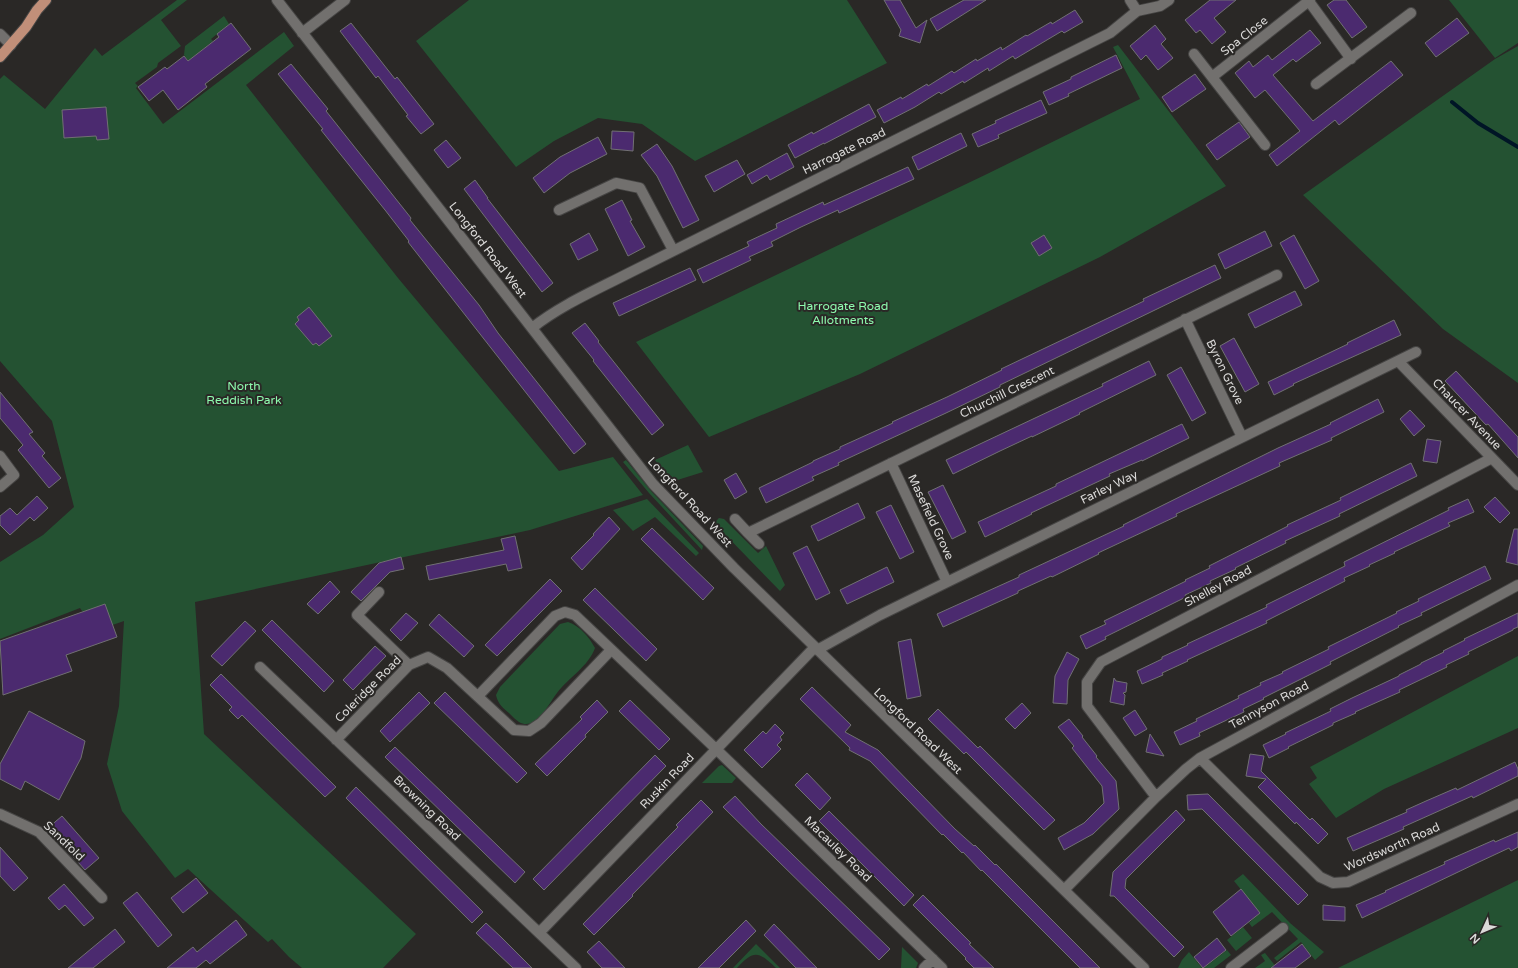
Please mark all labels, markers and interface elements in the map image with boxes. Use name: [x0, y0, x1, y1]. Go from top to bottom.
street label: Spa Close: [1218, 13, 1270, 59]
street label: Harrogate Road: [800, 125, 888, 177]
street label: Longford Road West: [446, 199, 530, 301]
park label: Harrogate Road Allotments: [798, 299, 888, 327]
street label: Byron Grove: [1203, 337, 1247, 407]
street label: Churchill Crescent: [958, 363, 1057, 421]
street label: Chaucer Avenue: [1430, 376, 1505, 453]
park label: North Reddish Park: [206, 379, 282, 407]
street label: Longford Road West: [645, 454, 736, 550]
street label: Farley Way: [1078, 467, 1140, 507]
street label: Masefield Grove: [905, 472, 957, 562]
street label: Shelley Road: [1182, 562, 1254, 610]
street label: Coleridge Road: [332, 653, 404, 725]
street label: Tennyson Road: [1227, 678, 1311, 732]
street label: Longford Road West: [871, 685, 965, 777]
street label: Ruskin Road: [637, 750, 697, 812]
street label: Browning Road: [391, 772, 463, 844]
street label: Macauley Road: [801, 813, 875, 885]
street label: Sandfold: [41, 818, 87, 864]
street label: Wordsworth Road: [1342, 820, 1442, 874]
north arrow: [1462, 912, 1502, 952]
text: N: [1467, 931, 1483, 946]

